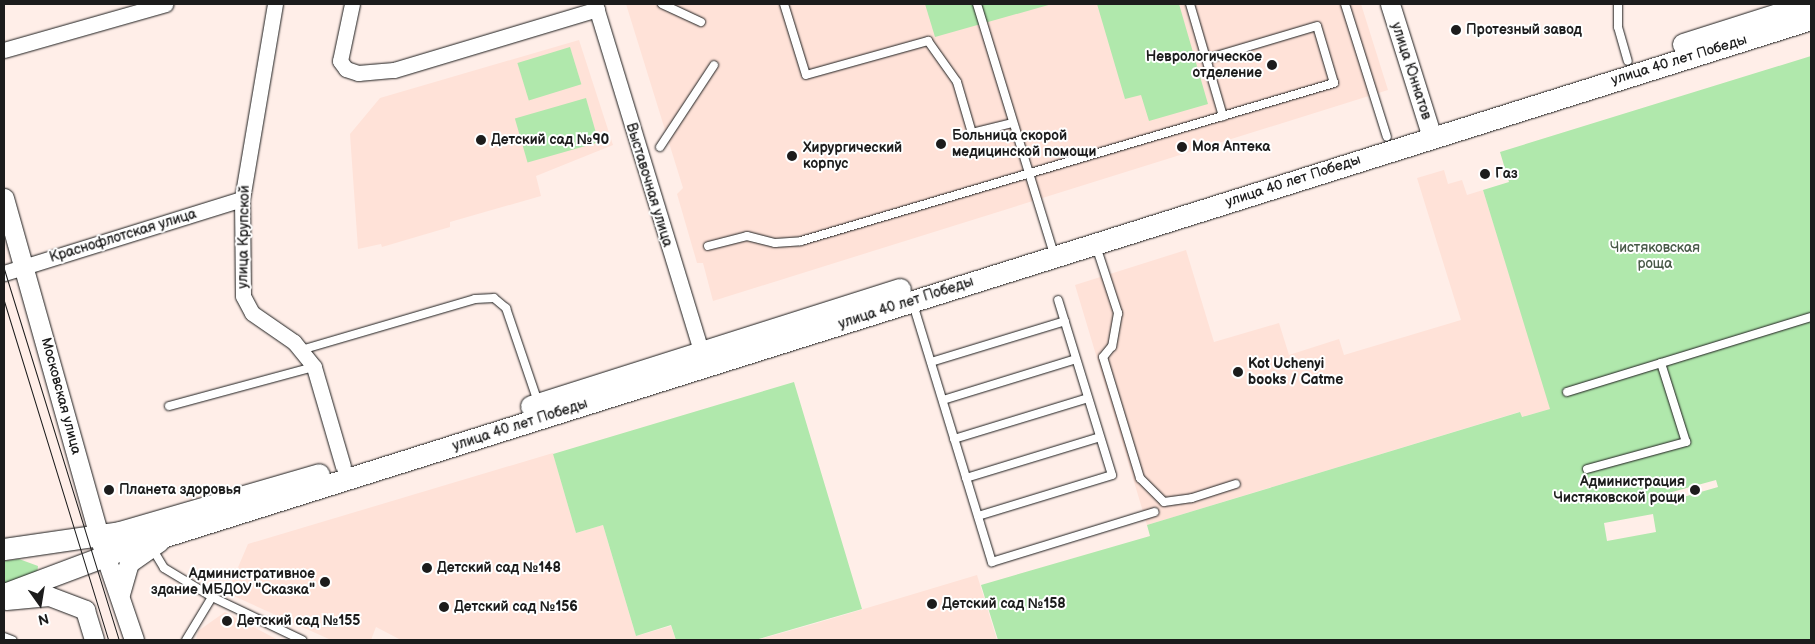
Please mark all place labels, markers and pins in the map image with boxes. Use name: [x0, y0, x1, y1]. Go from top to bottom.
place label: Протезный завод: [1466, 22, 1582, 38]
marker: Протезный завод: [1450, 24, 1462, 36]
place label: Неврологическое отделение: [1146, 49, 1262, 82]
marker: Неврологическое отделение: [1266, 59, 1278, 71]
place label: Больница скорой медицинской помощи: [952, 128, 1096, 160]
place label: Детский сад №90: [491, 132, 609, 148]
marker: Детский сад №90: [475, 134, 487, 146]
marker: Больница скорой медицинской помощи: [934, 137, 948, 151]
place label: Моя Аптека: [1192, 139, 1270, 155]
place label: Хирургический корпус: [803, 140, 902, 172]
marker: Моя Аптека: [1176, 141, 1188, 153]
marker: Хирургический корпус: [785, 149, 799, 163]
place label: Газ: [1495, 166, 1518, 182]
marker: Газ: [1479, 168, 1491, 180]
place label: Kot Uchenyi books / Catme: [1248, 356, 1343, 388]
marker: Kot Uchenyi books / Catme: [1232, 366, 1244, 378]
place label: Администрация Чистяковской рощи: [1553, 474, 1685, 507]
place label: Планета здоровья: [119, 482, 241, 498]
marker: Планета здоровья: [103, 484, 115, 496]
marker: Администрация Чистяковской рощи: [1689, 484, 1701, 496]
place label: Детский сад №148: [437, 560, 561, 576]
marker: Детский сад №148: [421, 562, 433, 574]
place label: Административное здание МБДОУ "Сказка": [151, 566, 315, 598]
marker: Административное здание МБДОУ "Сказка": [319, 576, 331, 588]
place label: Детский сад №158: [942, 596, 1066, 612]
marker: Детский сад №158: [926, 598, 938, 610]
place label: Детский сад №156: [454, 599, 578, 615]
marker: Детский сад №156: [438, 601, 450, 613]
place label: Детский сад №155: [237, 613, 360, 629]
marker: Детский сад №155: [221, 615, 233, 627]

